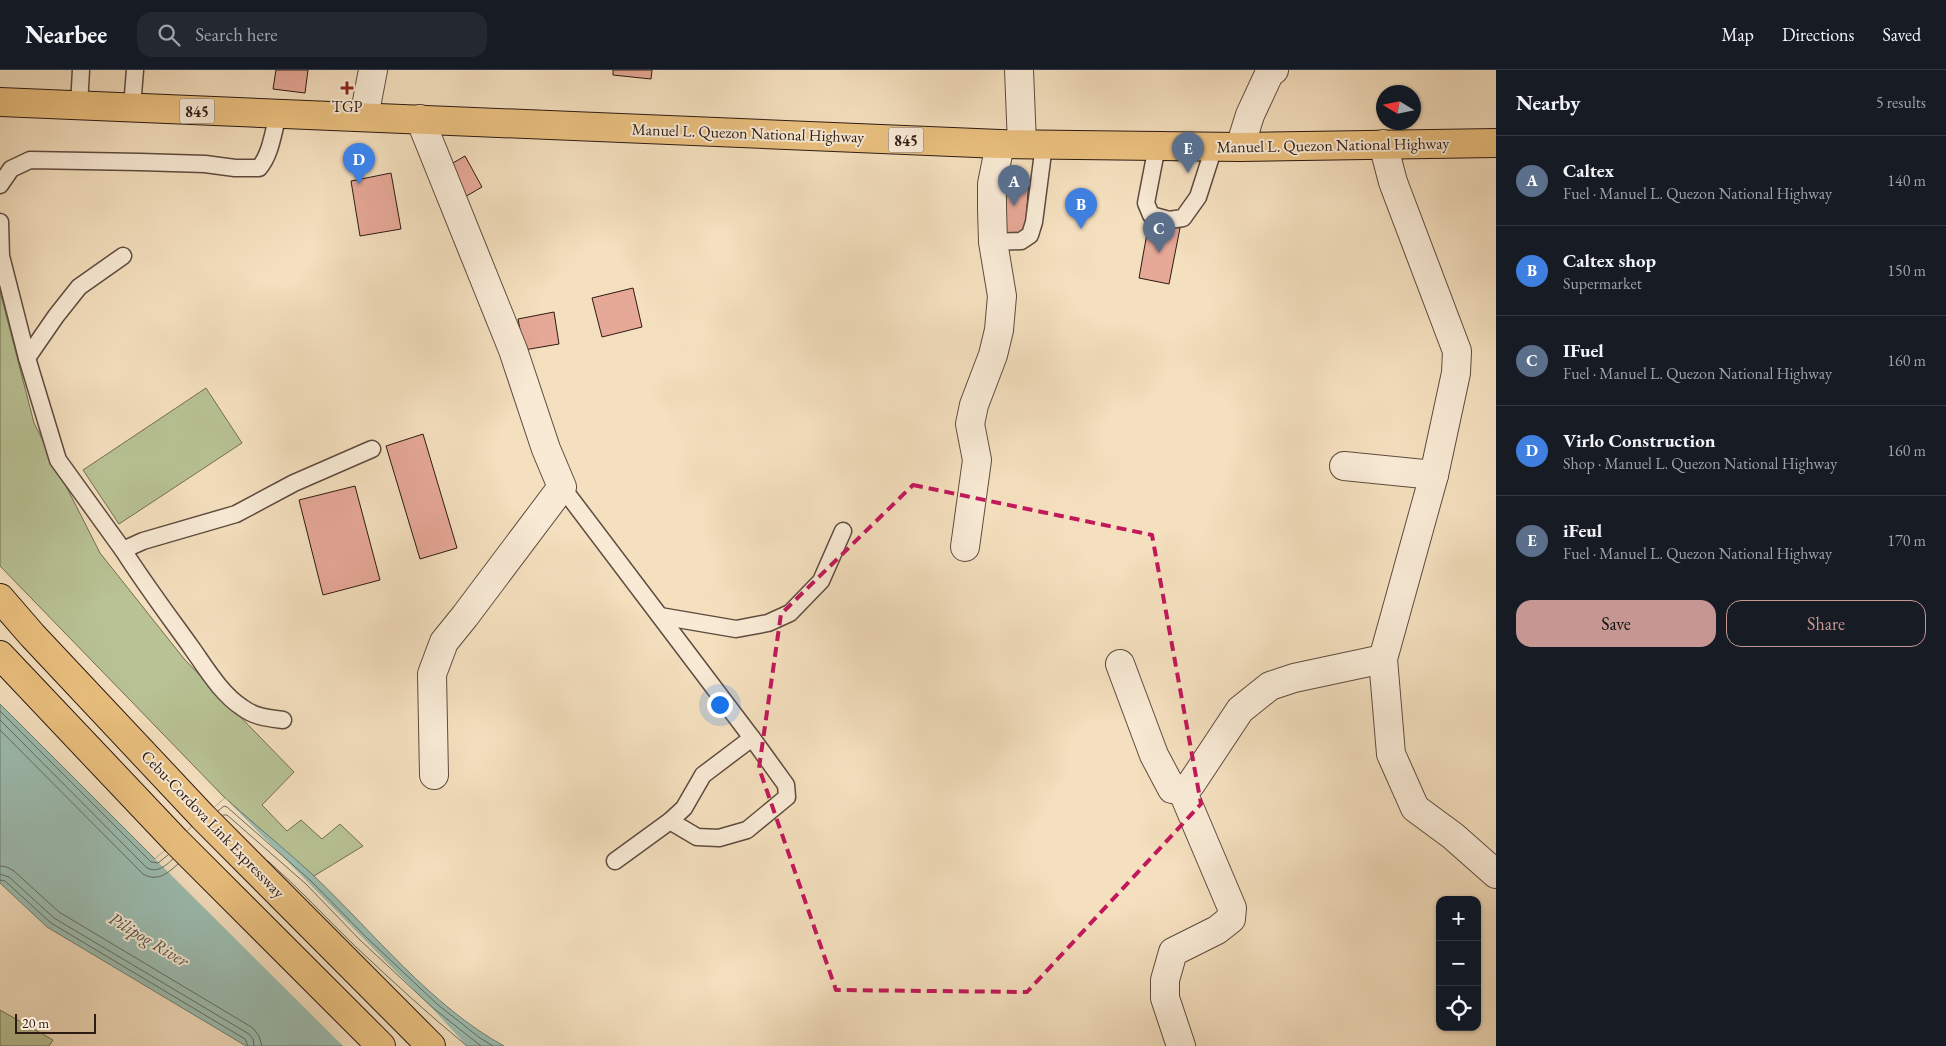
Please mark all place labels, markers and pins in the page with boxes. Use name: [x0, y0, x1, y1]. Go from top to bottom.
marker: TGP: [341, 82, 353, 94]
place label: TGP: [332, 96, 363, 117]
pin: E: [1172, 132, 1204, 173]
pin: D: [343, 143, 375, 184]
pin: A: [998, 165, 1030, 206]
pin: B: [1065, 188, 1097, 229]
pin: C: [1143, 212, 1175, 253]

